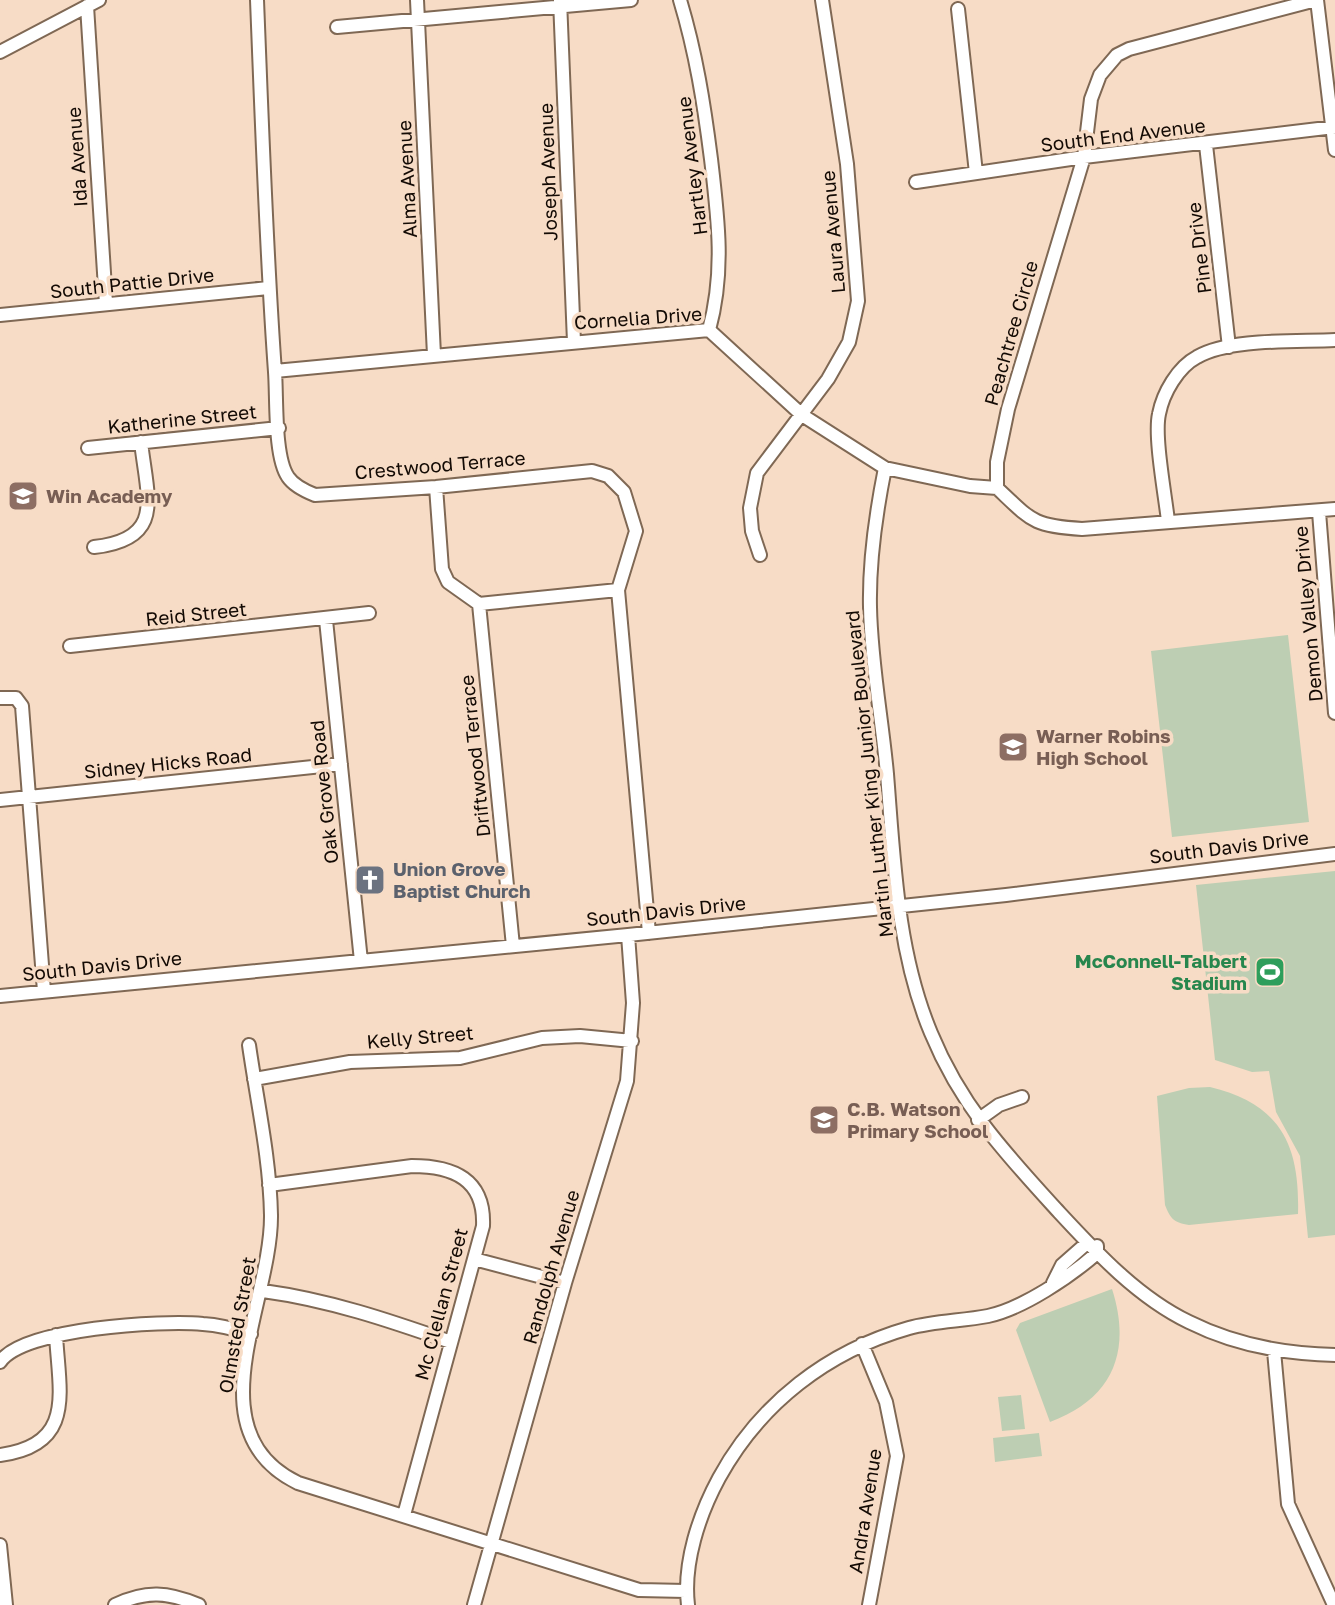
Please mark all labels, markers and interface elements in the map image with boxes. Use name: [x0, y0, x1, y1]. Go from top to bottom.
street label: Hartley Avenue: [672, 95, 711, 237]
street label: Joseph Avenue: [534, 103, 561, 241]
street label: Ida Avenue: [62, 106, 91, 208]
street label: South End Avenue: [1039, 113, 1207, 156]
street label: Alma Avenue: [392, 120, 421, 238]
street label: Laura Avenue: [816, 170, 849, 294]
street label: Pine Drive: [1181, 201, 1216, 295]
street label: Peachtree Circle: [979, 258, 1042, 408]
street label: South Pattie Drive: [49, 262, 215, 303]
street label: Cornelia Drive: [573, 302, 703, 333]
street label: Katherine Street: [106, 399, 258, 438]
street label: Crestwood Terrace: [354, 446, 526, 483]
school or university icon: Win Academy: [6, 479, 40, 513]
place label: Win Academy: [46, 484, 173, 507]
street label: Demon Valley Drive: [1288, 525, 1327, 703]
street label: Reid Street: [144, 597, 248, 630]
street label: Martin Luther King Junior Boulevard: [840, 609, 897, 939]
street label: Driftwood Terrace: [455, 674, 494, 838]
street label: Oak Grove Road: [305, 719, 342, 865]
place label: Warner Robins High School: [1036, 724, 1171, 769]
school or university icon: Warner Robins High School: [996, 730, 1030, 764]
street label: Sidney Hicks Road: [83, 742, 253, 783]
street label: South Davis Drive: [1148, 825, 1310, 868]
place label: Union Grove Baptist Church: [393, 857, 531, 902]
church icon: Union Grove Baptist Church: [353, 863, 387, 897]
street label: South Davis Drive: [585, 891, 747, 930]
street label: South Davis Drive: [21, 946, 183, 985]
place label: McConnell-Talbert Stadium: [1075, 949, 1247, 994]
sports icon: McConnell-Talbert Stadium: [1253, 955, 1287, 989]
street label: Kelly Street: [366, 1020, 474, 1053]
place label: C.B. Watson Primary School: [847, 1097, 988, 1142]
school or university icon: C.B. Watson Primary School: [807, 1103, 841, 1137]
street label: Randolph Avenue: [517, 1187, 584, 1347]
street label: Mc Clellan Street: [409, 1225, 472, 1383]
street label: Olmsted Street: [213, 1255, 260, 1395]
street label: Andra Avenue: [843, 1447, 886, 1575]

